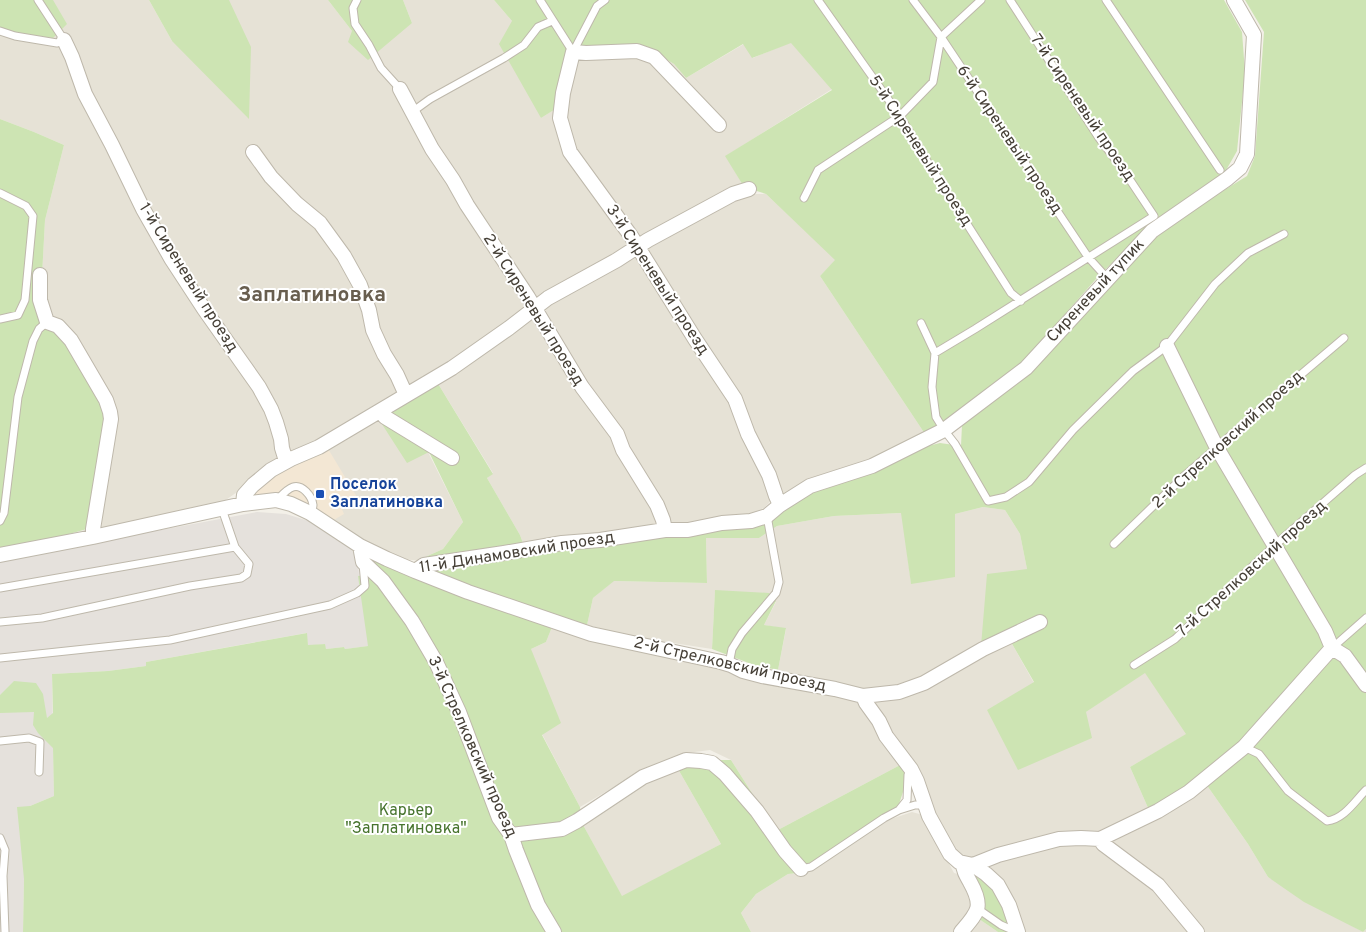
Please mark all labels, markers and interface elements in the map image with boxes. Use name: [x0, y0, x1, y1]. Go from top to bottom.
street label: 7-й Сиреневый проезд: [1025, 31, 1139, 185]
street label: 6-й Сиреневый проезд: [952, 62, 1066, 218]
street label: 5-й Сиреневый проезд: [864, 72, 976, 230]
street label: 1-й Сиреневый проезд: [134, 200, 242, 356]
street label: 3-й Сиреневый проезд: [601, 201, 713, 359]
street label: 2-й Сиреневый проезд: [478, 230, 588, 390]
street label: Сиреневый тупик: [1043, 235, 1149, 347]
district label: Заплатиновка: [238, 282, 386, 309]
street label: 2-й Стрелковский проезд: [1148, 367, 1308, 513]
place label: Поселок Заплатиновка: [330, 475, 443, 513]
marker: Поселок Заплатиновка: [314, 488, 326, 500]
street label: 7-й Стрелковский проезд: [1173, 496, 1331, 642]
street label: 11-й Динамовский проезд: [418, 528, 616, 578]
street label: 2-й Стрелковский проезд: [632, 633, 828, 697]
street label: 3-й Стрелковский проезд: [423, 653, 521, 841]
park label: Карьер "Заплатиновка": [345, 801, 467, 839]

